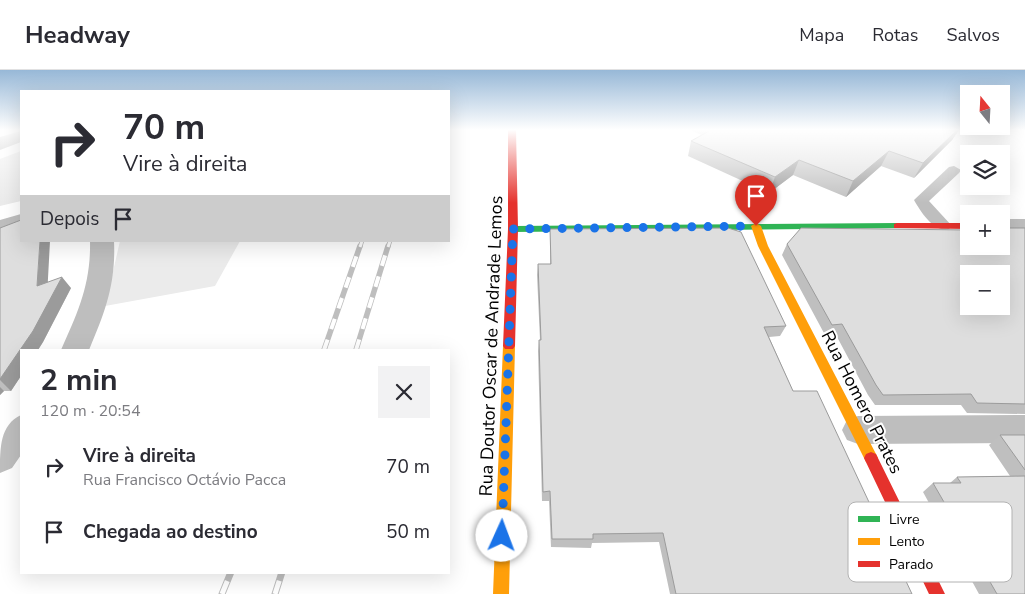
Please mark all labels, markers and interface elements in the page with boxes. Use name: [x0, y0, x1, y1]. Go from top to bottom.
text: Headway: [25, 19, 130, 51]
text: Mapa: [799, 23, 844, 47]
text: Rotas: [872, 23, 918, 47]
text: Salvos: [946, 23, 1000, 47]
north arrow: [960, 85, 1010, 135]
map controls: [960, 85, 1010, 315]
text: 70 m: [123, 104, 205, 151]
icon: right: [40, 110, 105, 175]
button: layers: [960, 145, 1010, 195]
text: Vire à direita: [123, 149, 248, 179]
pin: [735, 175, 777, 226]
icon: arrive: [742, 182, 770, 210]
street label: Rua Doutor Oscar de Andrade Lemos: [474, 195, 508, 497]
icon: arrive: [109, 205, 137, 233]
button: +: [960, 205, 1010, 255]
text: Depois: [40, 206, 99, 232]
button: −: [960, 265, 1010, 315]
street label: Rua Homero Prates: [816, 326, 908, 478]
text: 2 min: [40, 360, 118, 401]
button: close: [378, 366, 430, 418]
text: 120 m · 20:54: [40, 400, 141, 422]
text: Vire à direita: [83, 443, 196, 469]
icon: right: [40, 453, 68, 481]
text: 70 m: [386, 454, 430, 480]
text: Rua Francisco Octávio Pacca: [83, 469, 286, 491]
legend: [848, 502, 1012, 582]
position arrow: [475, 509, 527, 561]
text: Livre: [889, 510, 919, 529]
icon: arrive: [40, 518, 68, 546]
text: Chegada ao destino: [83, 519, 258, 545]
text: 50 m: [386, 519, 430, 545]
text: Lento: [889, 532, 925, 551]
text: Parado: [889, 555, 933, 574]

